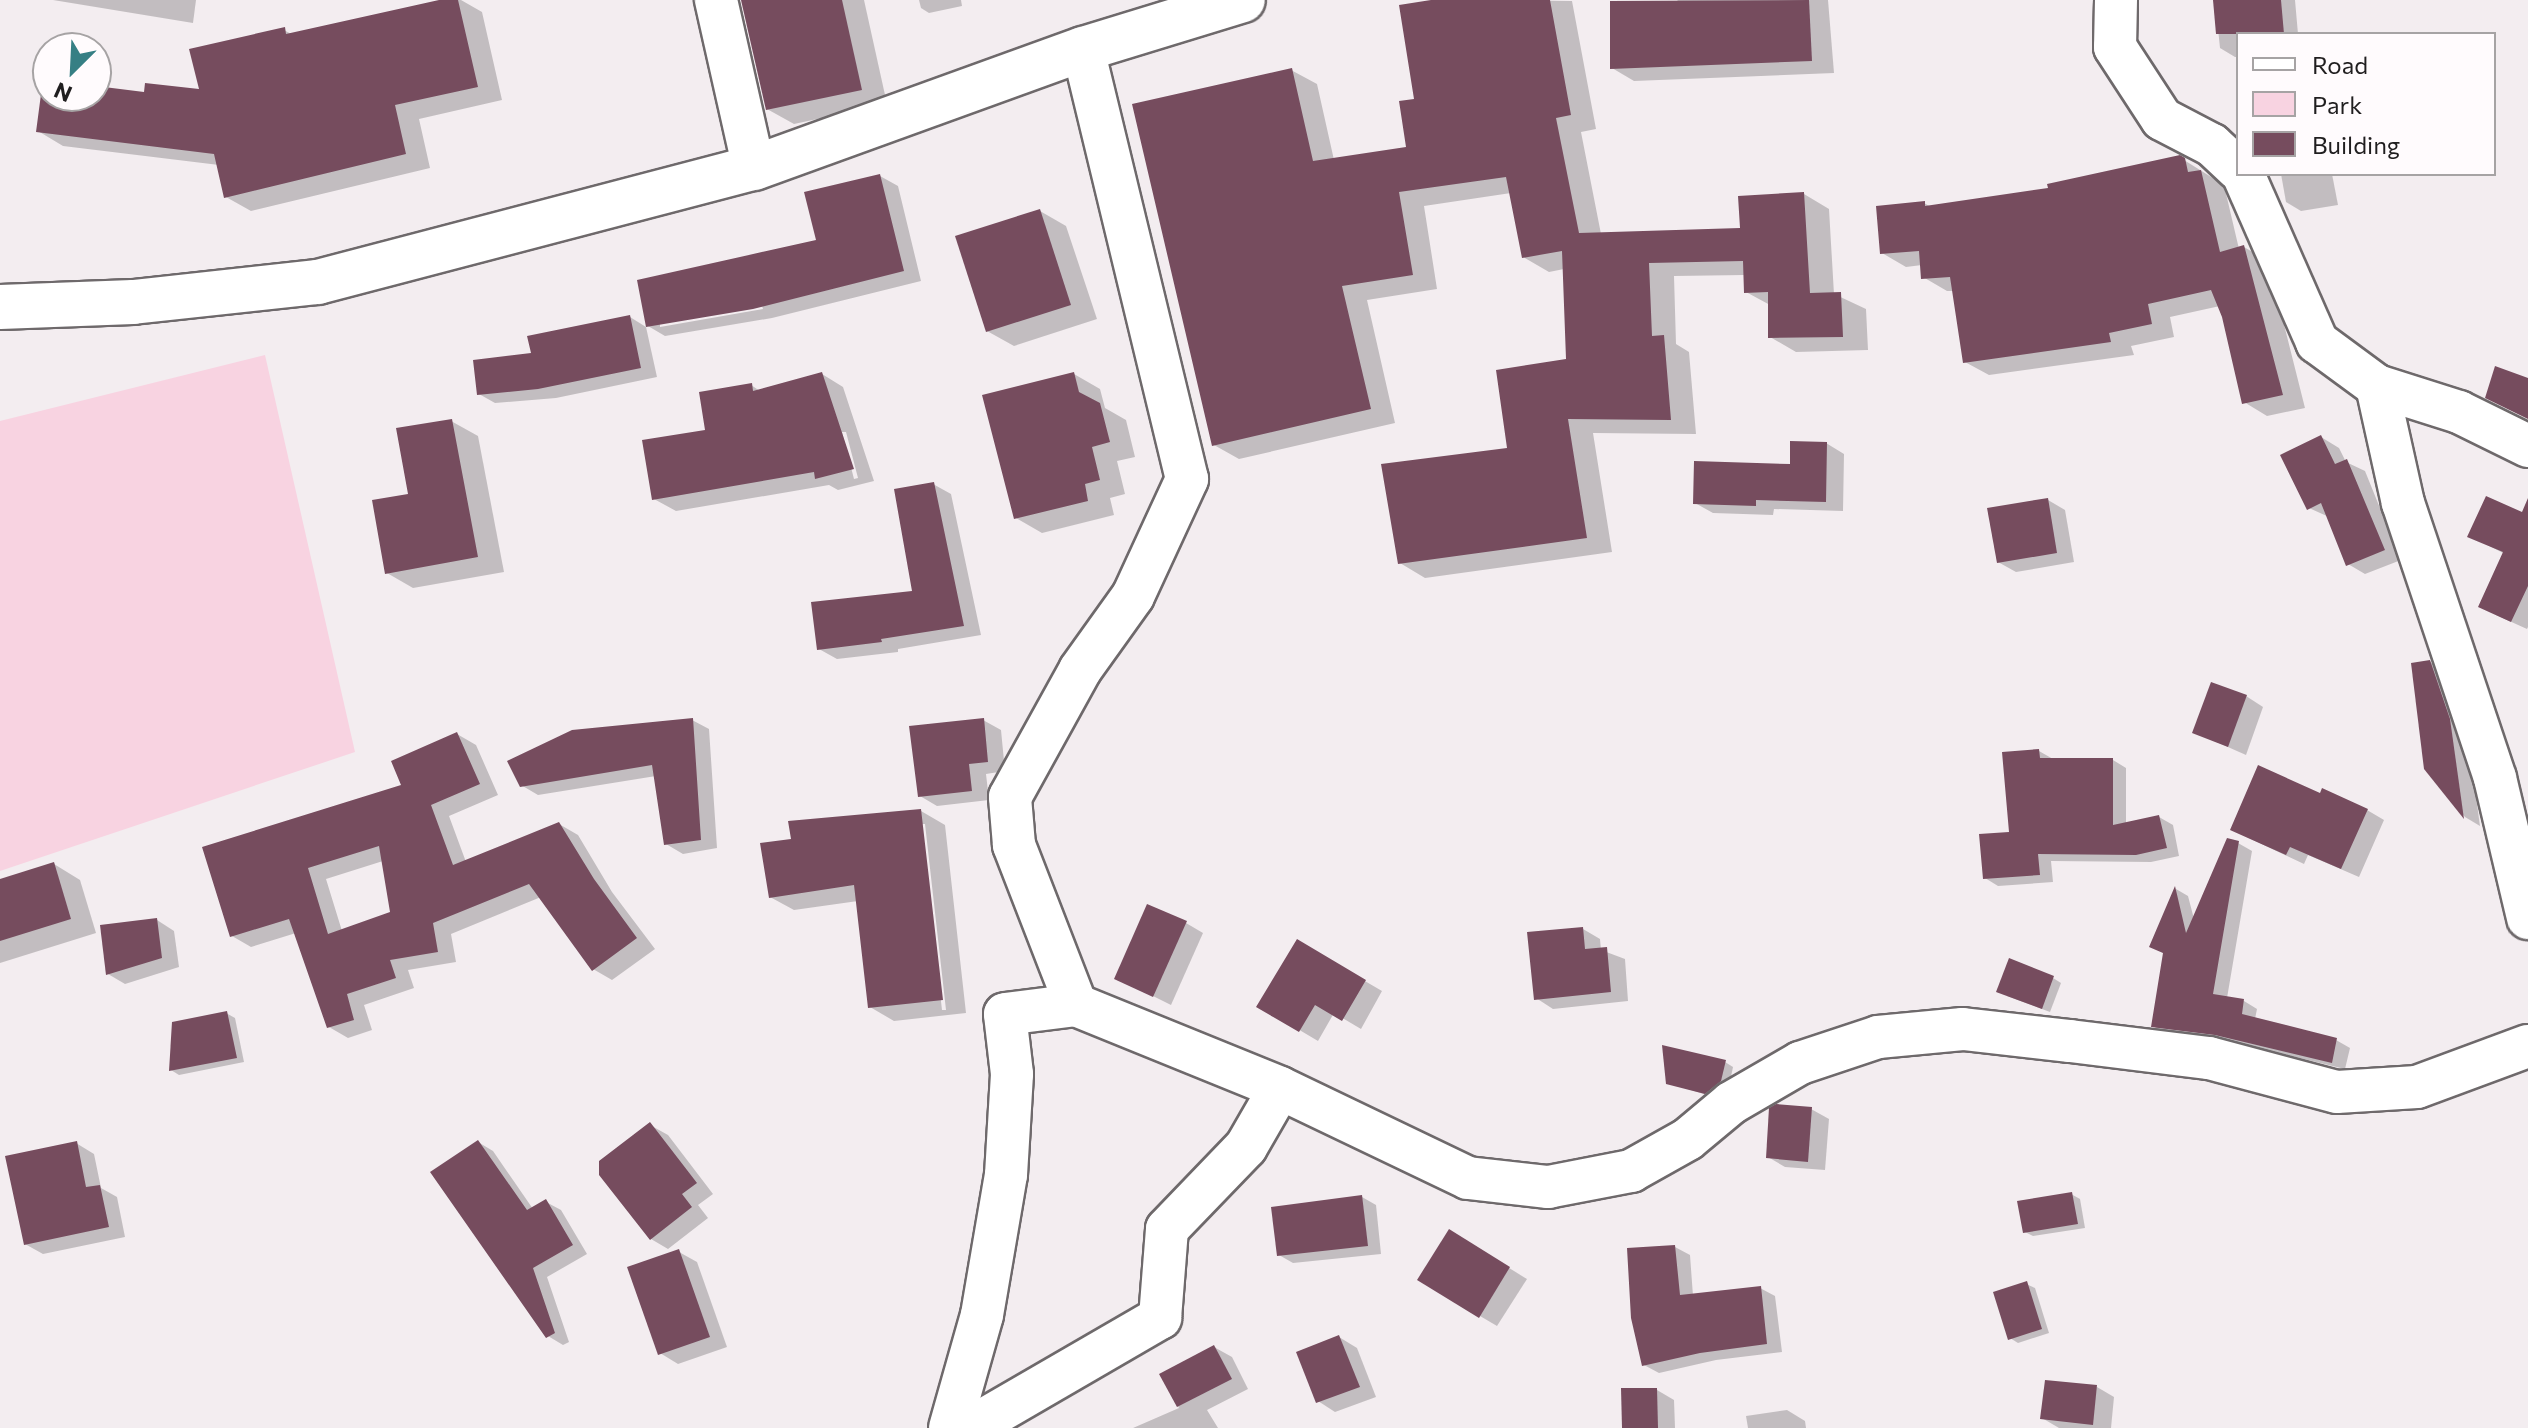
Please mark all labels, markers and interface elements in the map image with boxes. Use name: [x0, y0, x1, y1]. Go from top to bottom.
north arrow: [32, 32, 112, 112]
legend: [2236, 32, 2496, 176]
text: Road: [2312, 50, 2368, 79]
text: N: [50, 77, 76, 108]
text: Park: [2312, 90, 2362, 119]
text: Building: [2312, 130, 2400, 159]

